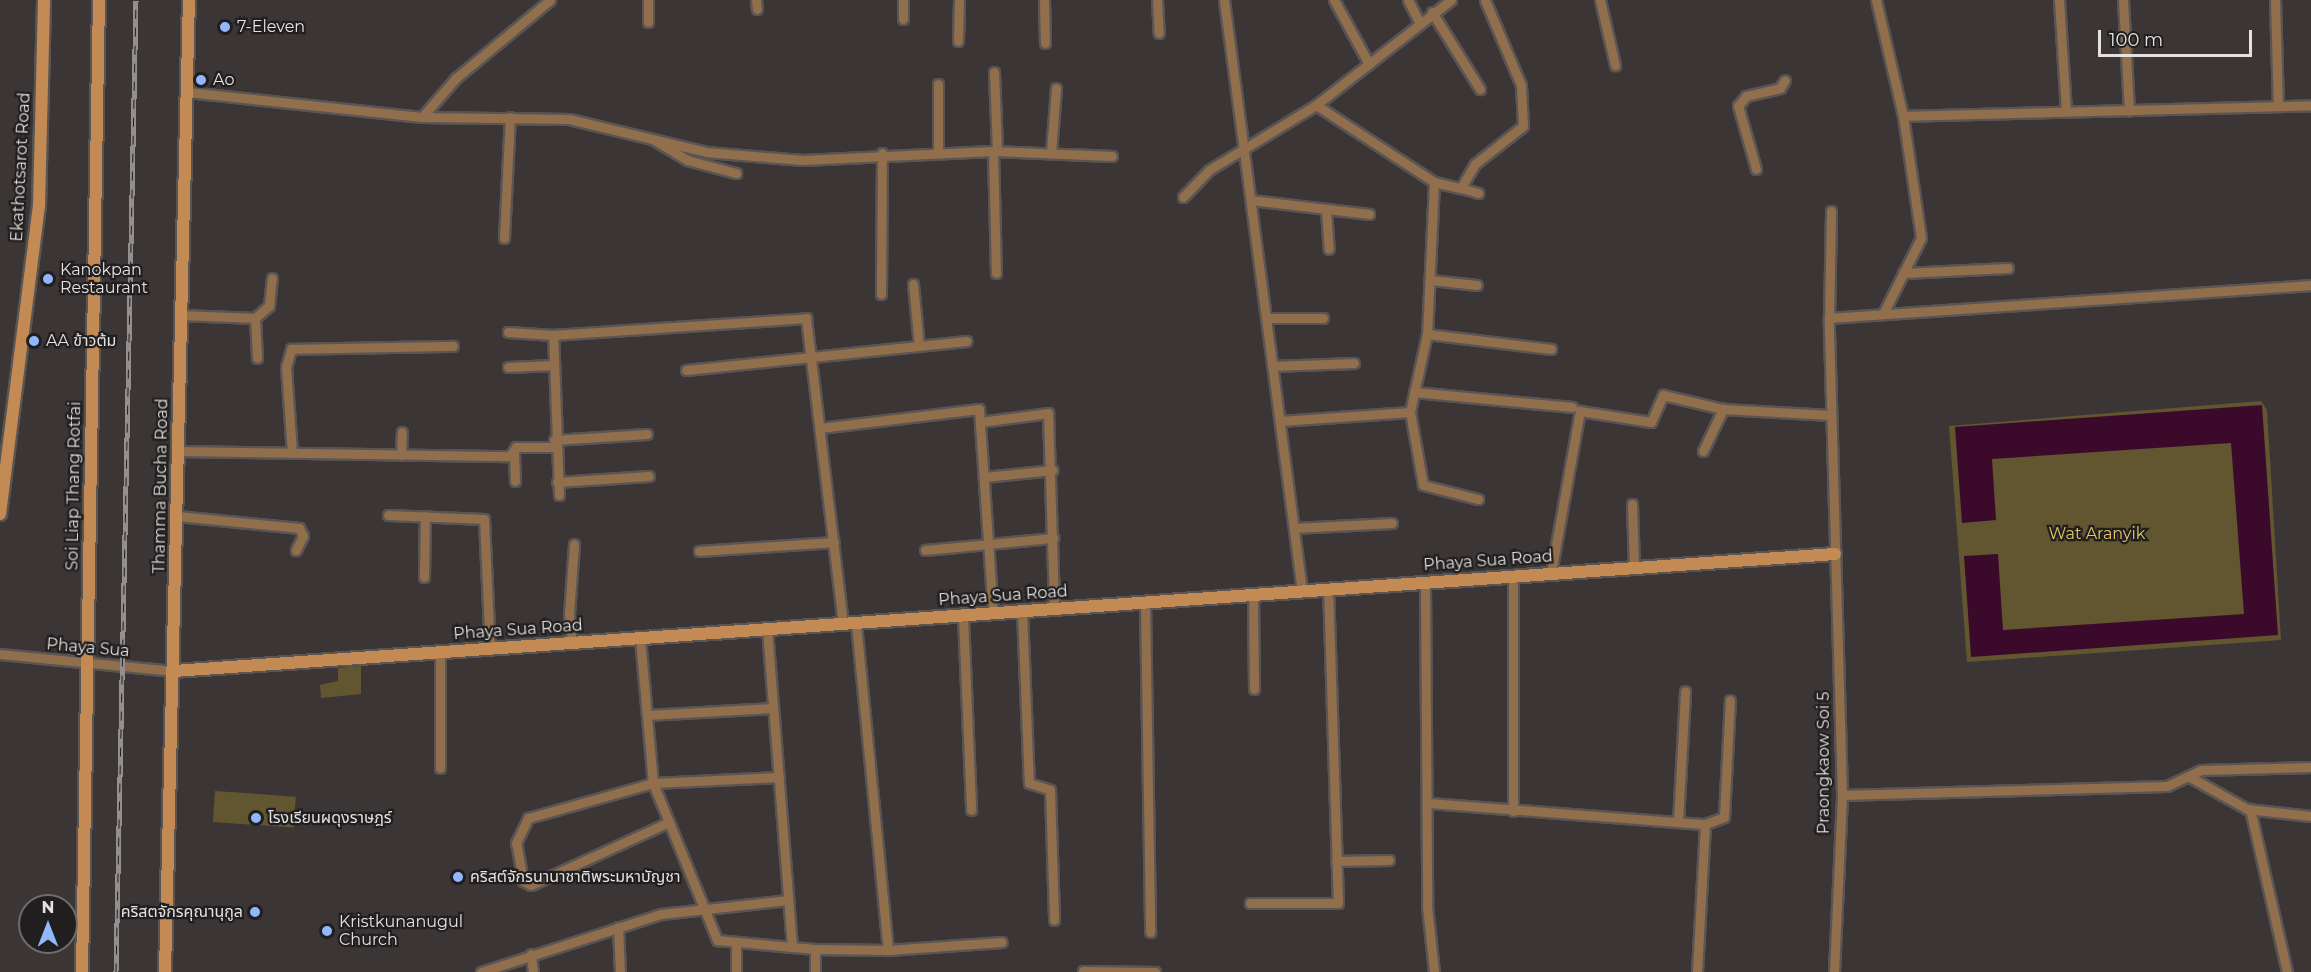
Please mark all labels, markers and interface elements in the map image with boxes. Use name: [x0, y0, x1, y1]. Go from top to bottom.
place label: 7-Eleven: [237, 17, 305, 37]
scale bar: [2101, 18, 2256, 56]
marker: 7-Eleven: [218, 20, 232, 34]
text: 100 m: [2109, 29, 2163, 51]
place label: Ao: [213, 70, 234, 90]
marker: Ao: [194, 73, 208, 87]
street label: Ekathotsarot Road: [8, 92, 34, 242]
place label: Kanokpan Restaurant: [60, 260, 148, 298]
marker: Kanokpan Restaurant: [41, 272, 55, 286]
place label: AA ข้าวต้ม: [46, 331, 116, 351]
marker: AA ข้าวต้ม: [27, 334, 41, 348]
street label: Thamma Bucha Road: [150, 398, 172, 574]
street label: Soi Liap Thang Rotfai: [63, 401, 85, 571]
park label: Wat Aranyik: [2049, 524, 2145, 544]
street label: Phaya Sua Road: [1423, 547, 1553, 575]
street label: Phaya Sua Road: [938, 582, 1068, 610]
street label: Phaya Sua Road: [453, 616, 583, 644]
street label: Phaya Sua: [46, 635, 130, 661]
street label: Praongkaow Soi 5: [1814, 692, 1834, 834]
place label: โรงเรียนผดุงราษฎร์: [268, 808, 392, 828]
marker: โรงเรียนผดุงราษฎร์: [249, 811, 263, 825]
place label: คริสต์จักรนานาชาติพระมหาบัญชา: [470, 867, 681, 887]
marker: คริสต์จักรนานาชาติพระมหาบัญชา: [451, 870, 465, 884]
north arrow: [18, 894, 78, 954]
text: N: [42, 898, 54, 917]
place label: คริสตจักรคุณานุกูล: [121, 902, 243, 922]
marker: คริสตจักรคุณานุกูล: [248, 905, 262, 919]
place label: Kristkunanugul Church: [339, 912, 463, 950]
marker: Kristkunanugul Church: [320, 924, 334, 938]

